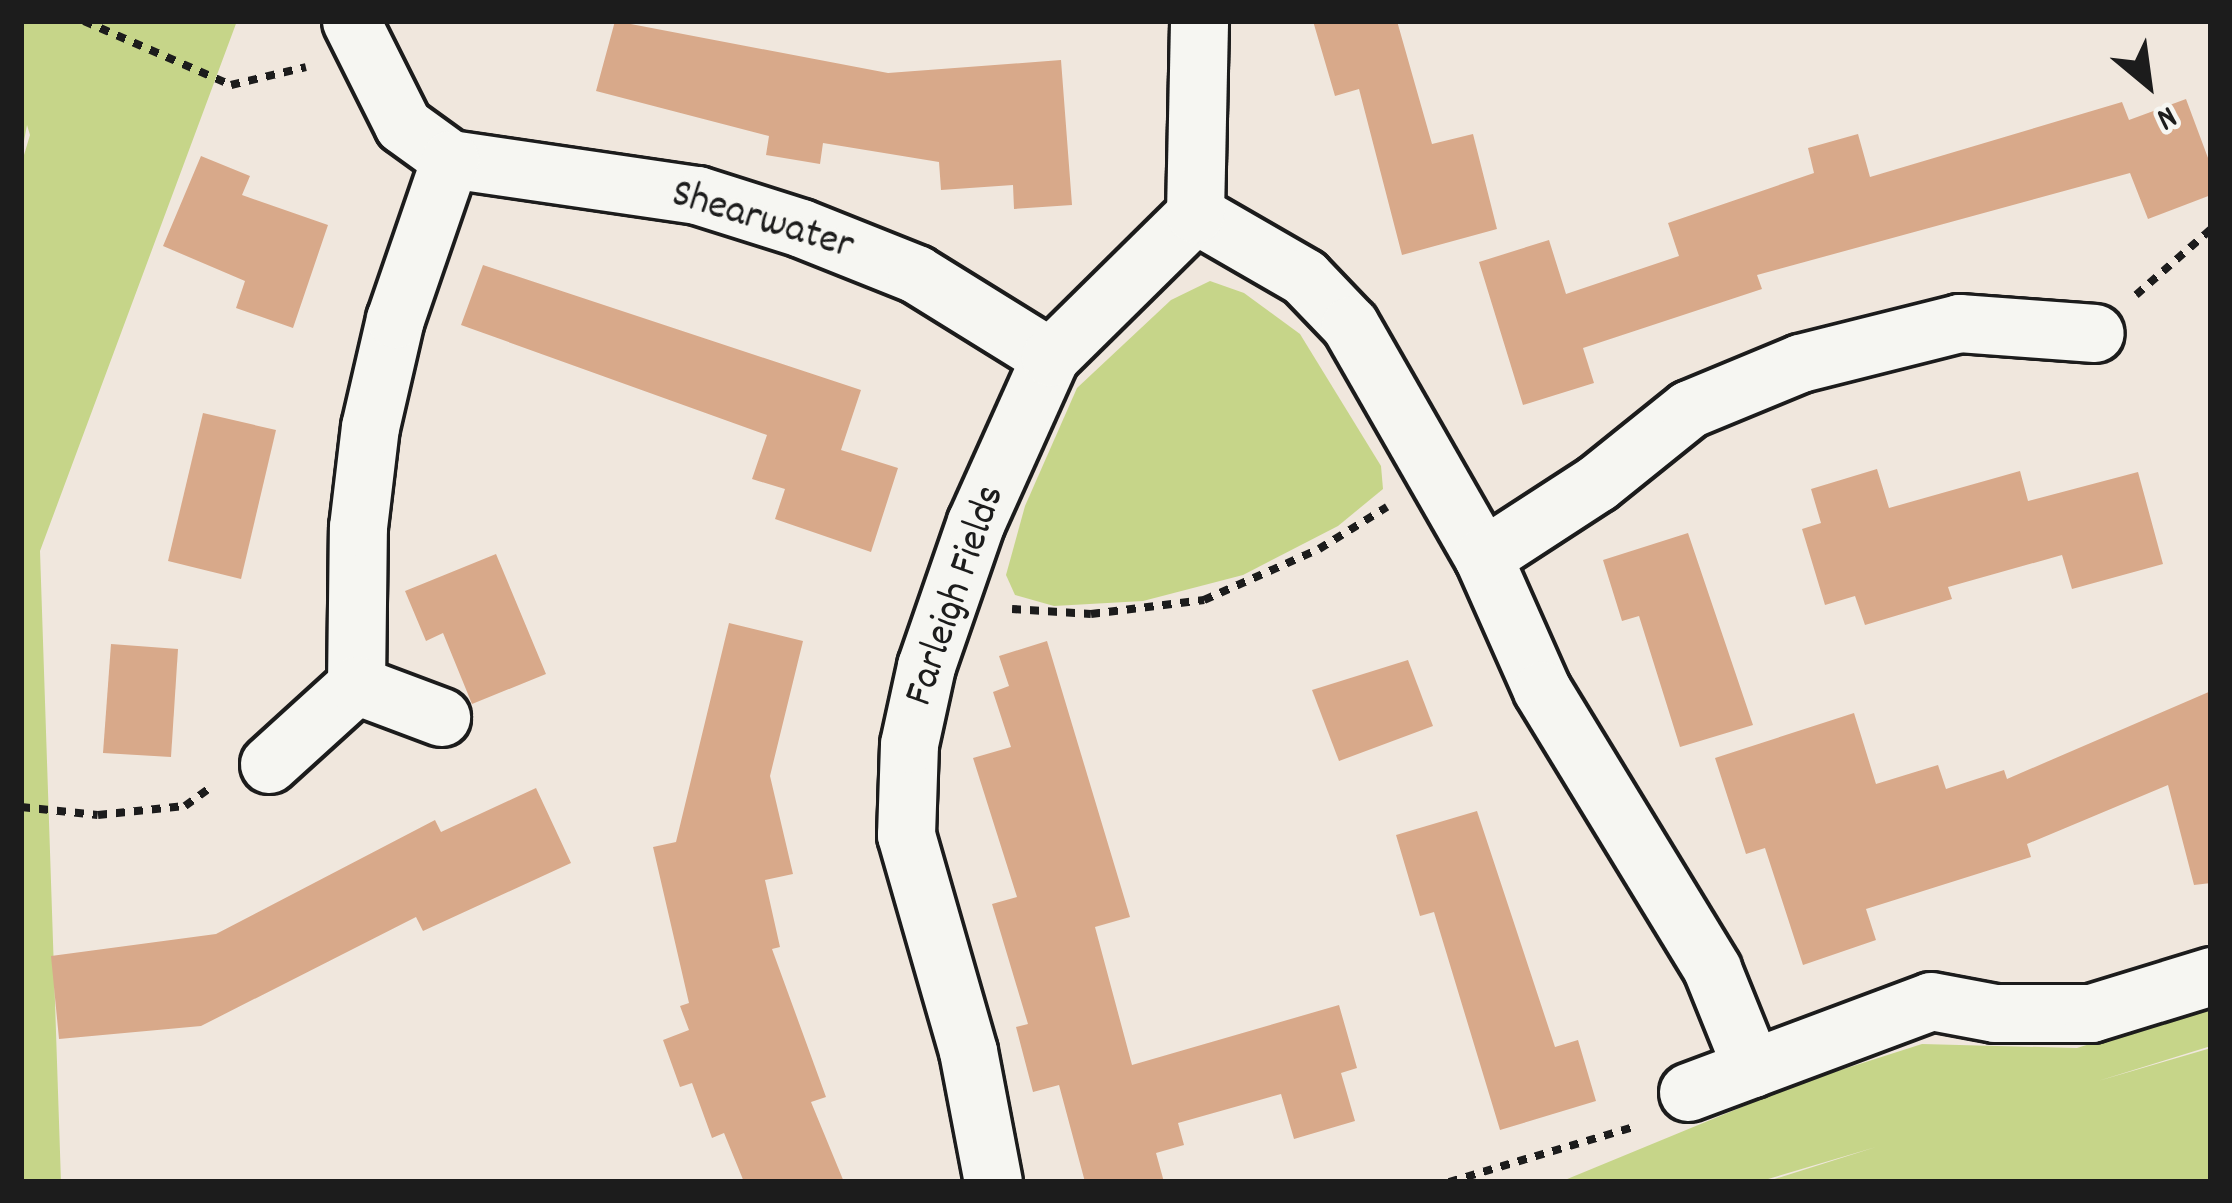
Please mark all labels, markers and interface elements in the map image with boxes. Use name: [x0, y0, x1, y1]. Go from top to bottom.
north arrow: [2088, 24, 2208, 144]
text: N: [2147, 91, 2184, 140]
street label: Shearwater: [665, 170, 859, 274]
street label: Farleigh Fields: [896, 479, 1018, 713]

